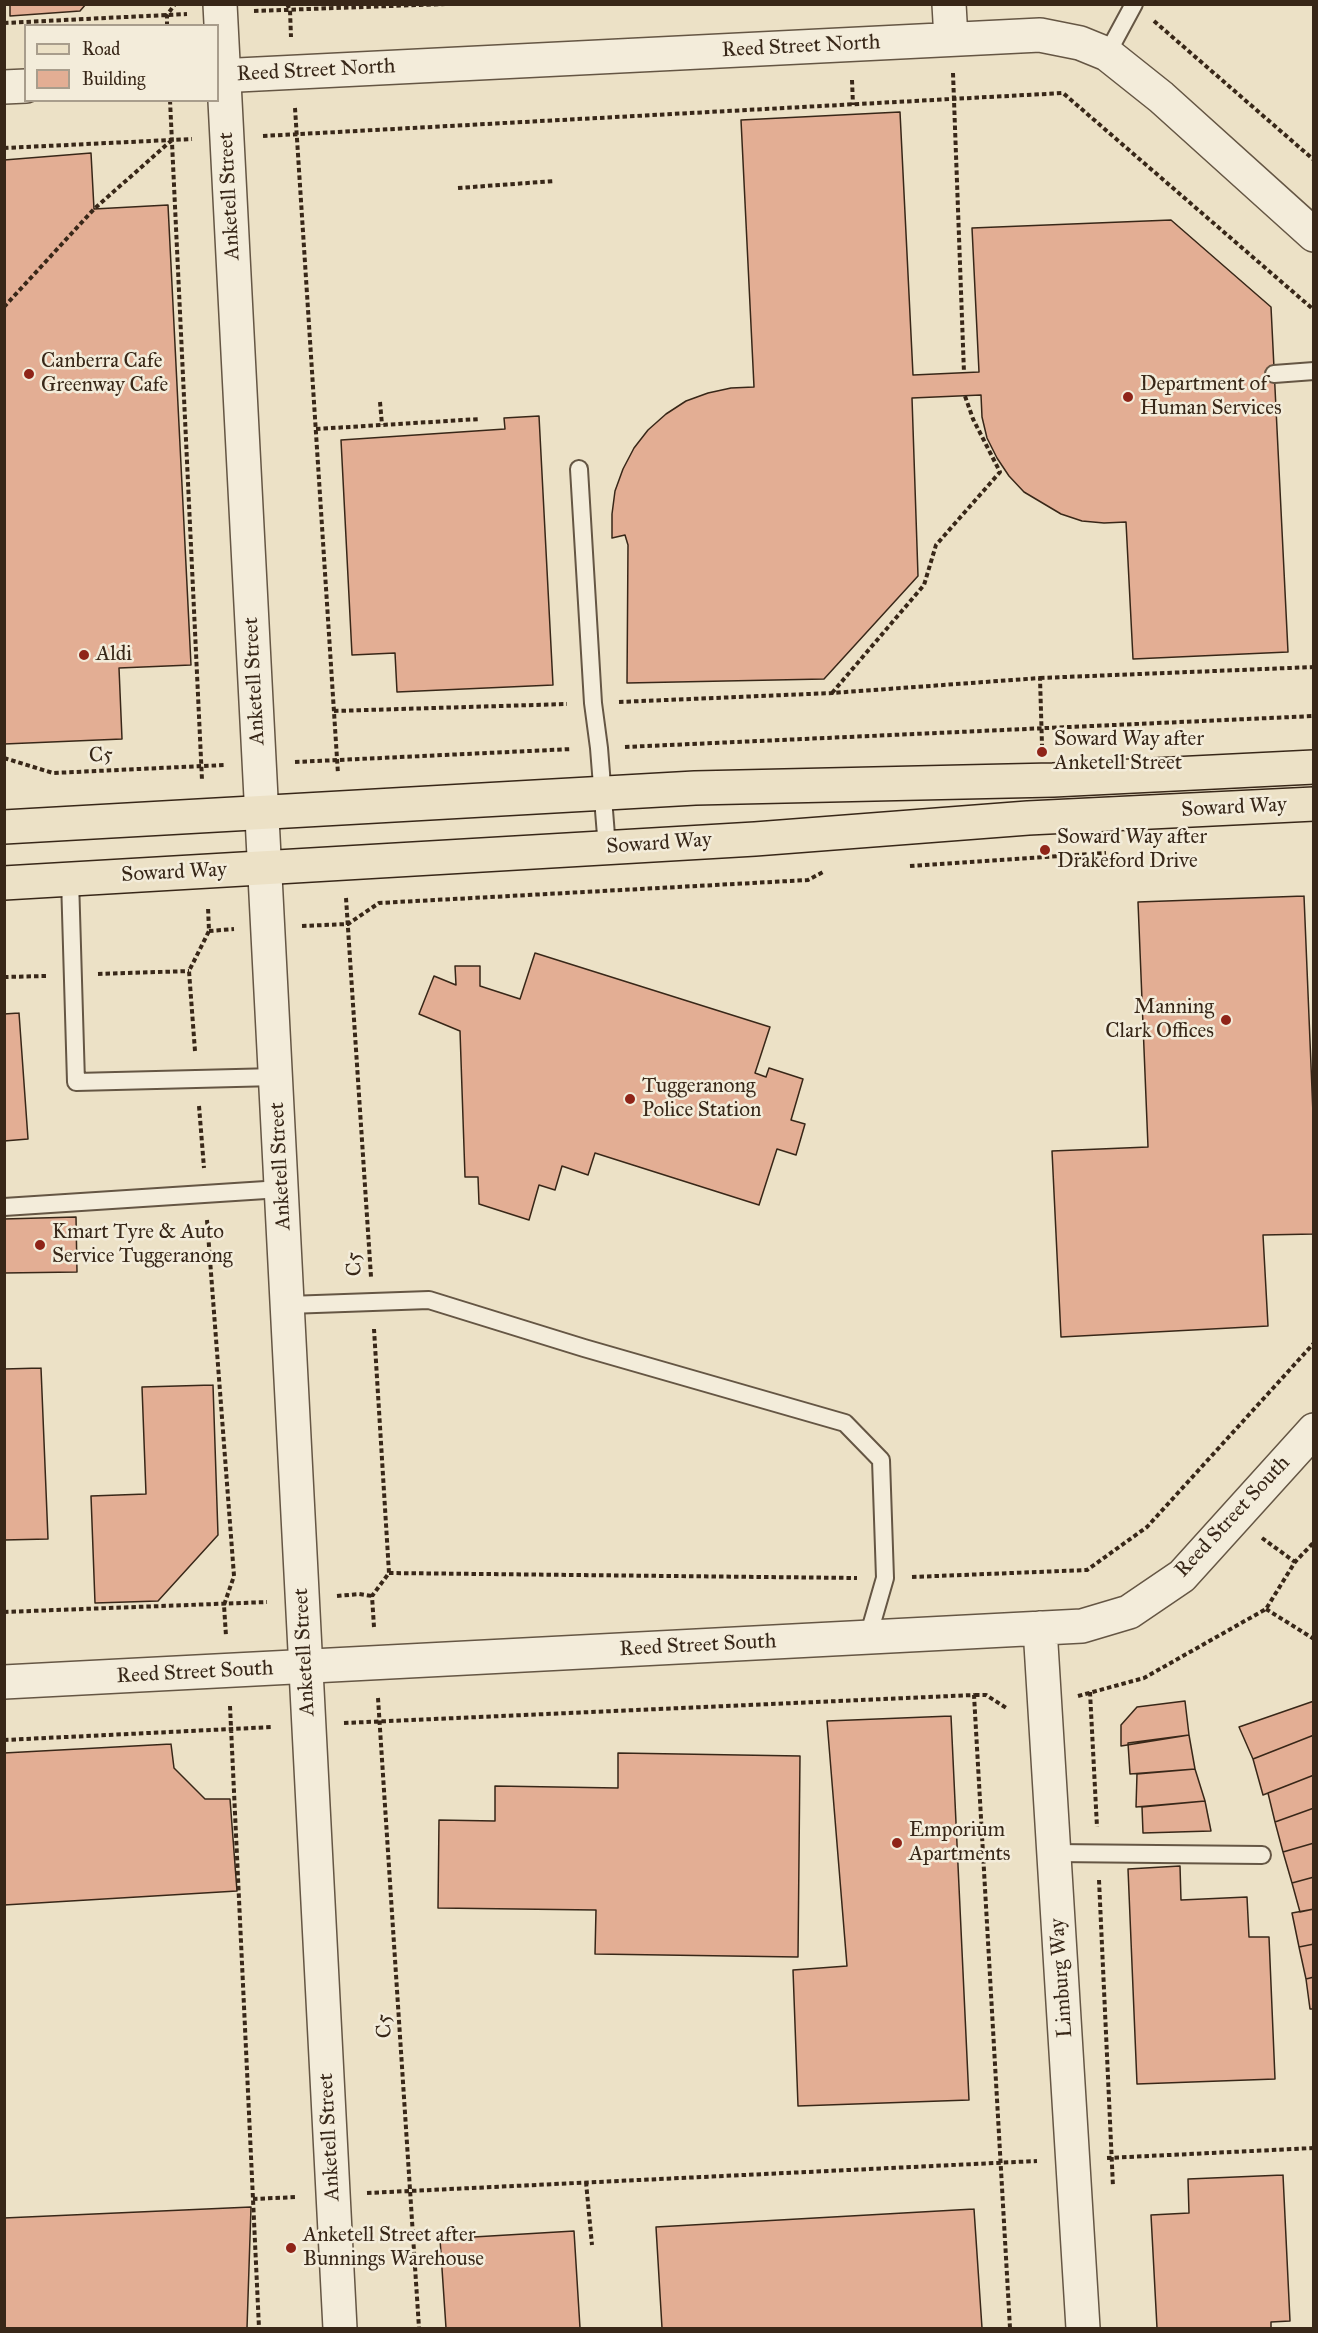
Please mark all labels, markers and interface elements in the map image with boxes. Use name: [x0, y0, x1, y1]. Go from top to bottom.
legend: [24, 24, 219, 102]
street label: Reed Street North: [721, 30, 881, 64]
text: Road: [82, 38, 120, 60]
street label: Reed Street North: [236, 54, 396, 88]
text: Building: [82, 68, 145, 90]
street label: Anketell Street: [214, 131, 246, 261]
place label: Canberra Cafe Greenway Cafe: [41, 349, 168, 399]
marker: Canberra Cafe Greenway Cafe: [22, 367, 36, 381]
place label: Department of Human Services: [1140, 372, 1282, 422]
marker: Department of Human Services: [1121, 390, 1135, 404]
street label: Anketell Street: [239, 616, 271, 746]
place label: Aldi: [96, 642, 132, 668]
marker: Aldi: [77, 648, 91, 662]
place label: Soward Way after Anketell Street: [1054, 727, 1204, 777]
street label: C5: [88, 743, 114, 769]
marker: Soward Way after Anketell Street: [1035, 745, 1049, 759]
street label: Soward Way: [1181, 793, 1287, 823]
place label: Soward Way after Drakeford Drive: [1057, 825, 1207, 875]
street label: Soward Way: [605, 828, 713, 860]
marker: Soward Way after Drakeford Drive: [1038, 843, 1052, 857]
street label: Soward Way: [121, 858, 227, 888]
place label: Manning Clark Offices: [1105, 995, 1214, 1045]
marker: Manning Clark Offices: [1219, 1013, 1233, 1027]
place label: Tuggeranong Police Station: [642, 1074, 761, 1124]
marker: Tuggeranong Police Station: [623, 1092, 637, 1106]
street label: Anketell Street: [265, 1101, 297, 1231]
place label: Kmart Tyre & Auto Service Tuggeranong: [52, 1220, 233, 1270]
marker: Kmart Tyre & Auto Service Tuggeranong: [33, 1238, 47, 1252]
street label: C5: [342, 1251, 368, 1277]
street label: Reed Street South: [1170, 1451, 1296, 1583]
street label: Anketell Street: [289, 1587, 321, 1717]
street label: Reed Street South: [619, 1629, 777, 1663]
street label: Reed Street South: [116, 1656, 274, 1690]
place label: Emporium Apartments: [909, 1818, 1011, 1868]
marker: Emporium Apartments: [890, 1836, 904, 1850]
street label: Limburg Way: [1045, 1917, 1079, 2039]
street label: C5: [372, 2013, 398, 2039]
street label: Anketell Street: [314, 2072, 346, 2202]
place label: Anketell Street after Bunnings Warehouse: [303, 2223, 484, 2273]
marker: Anketell Street after Bunnings Warehouse: [284, 2241, 298, 2255]

